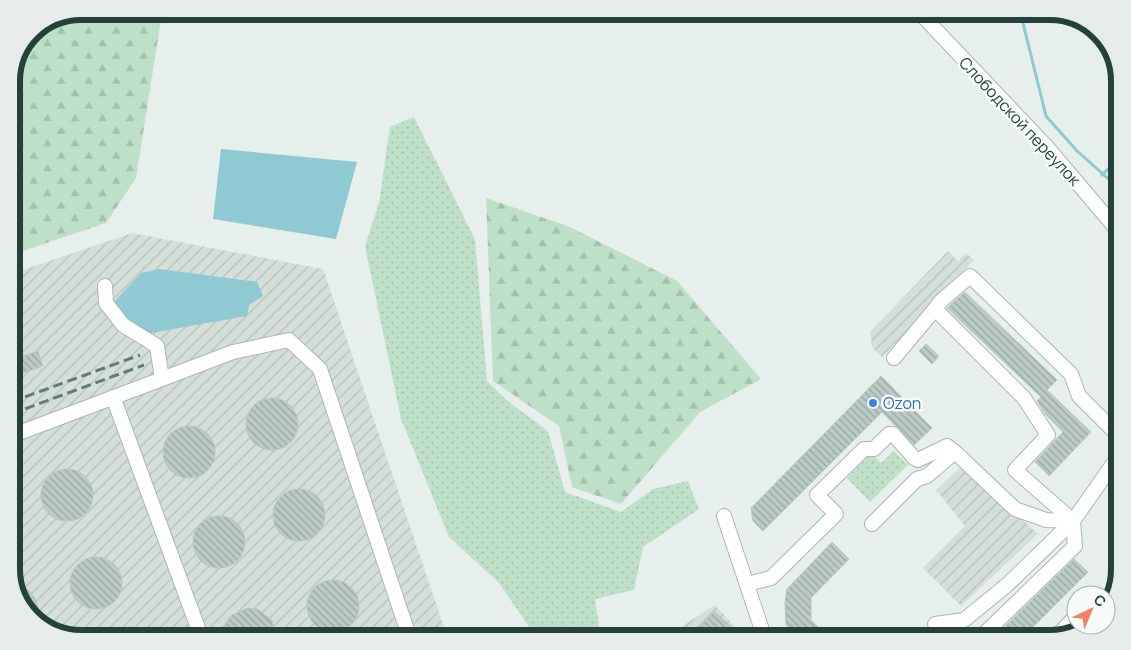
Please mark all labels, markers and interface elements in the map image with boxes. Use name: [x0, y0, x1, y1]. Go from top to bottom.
street label: Слободской переулок: [954, 52, 1086, 191]
place label: Ozon: [883, 392, 921, 414]
marker: Ozon: [867, 397, 879, 409]
north arrow: [1066, 585, 1116, 635]
text: С: [1090, 590, 1111, 611]

